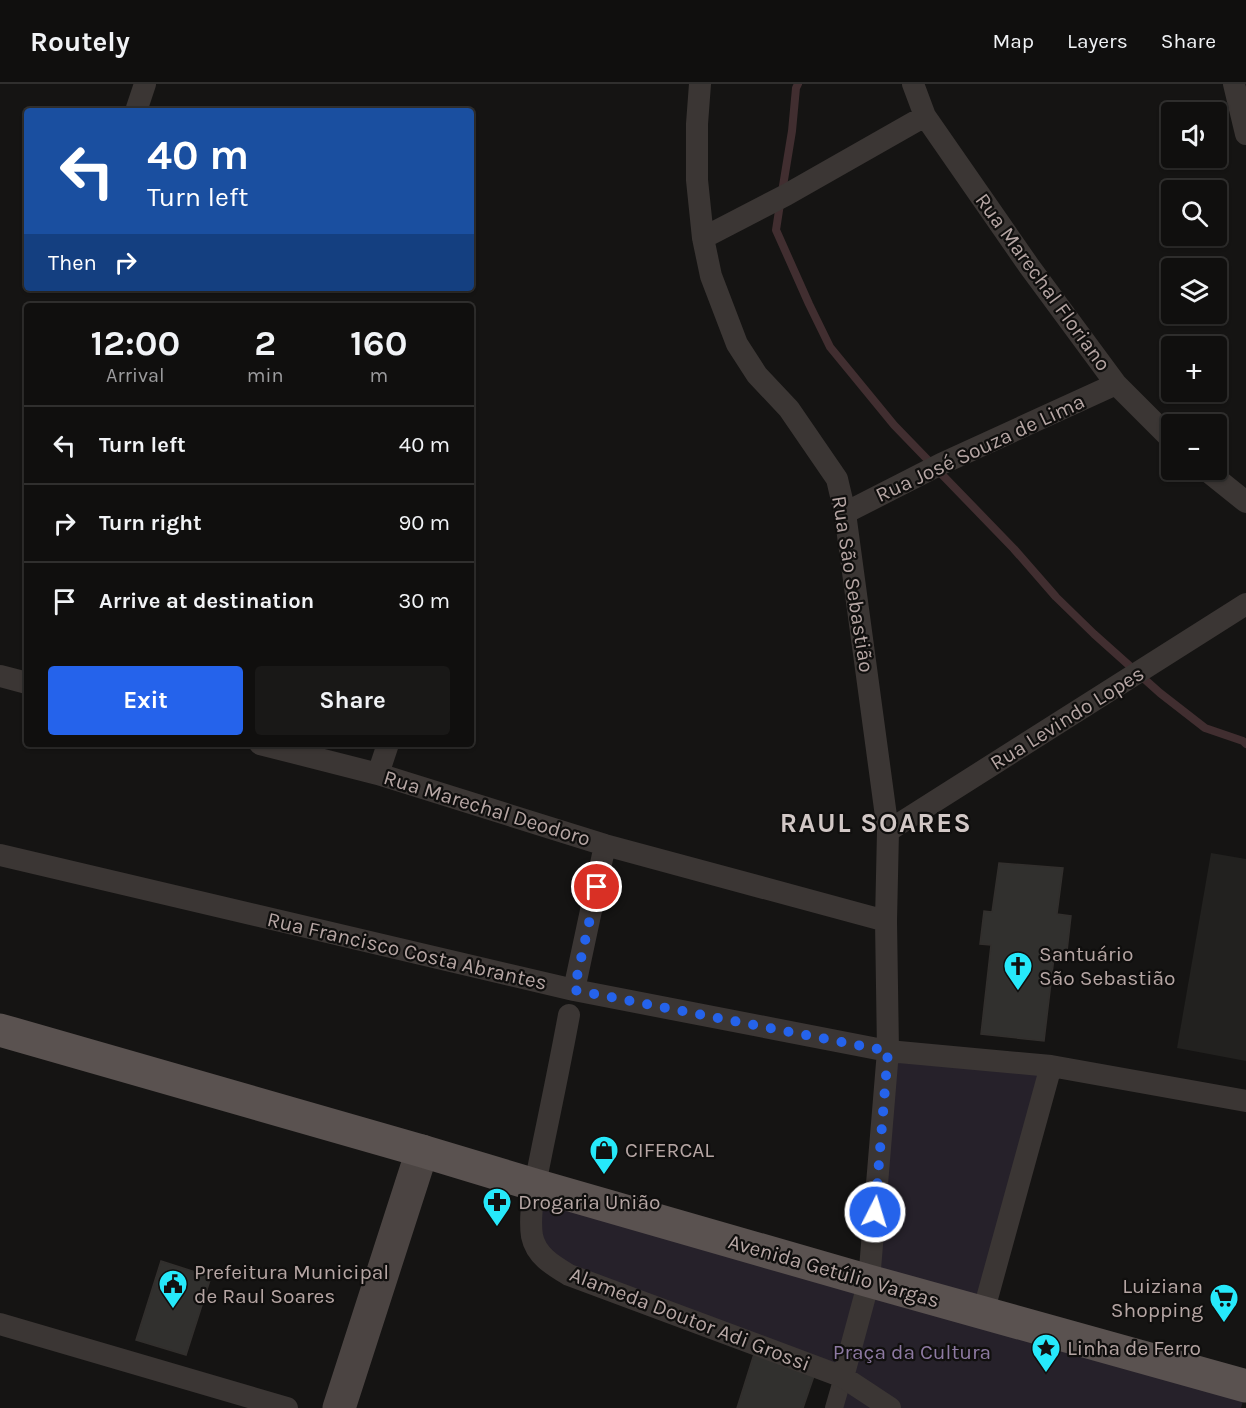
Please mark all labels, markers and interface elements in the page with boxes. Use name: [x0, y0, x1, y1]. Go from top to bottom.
text: Routely: [30, 25, 130, 58]
text: Map: [992, 29, 1034, 53]
text: Layers: [1067, 29, 1128, 53]
text: Share: [1161, 29, 1216, 53]
map controls: [1161, 102, 1227, 480]
button: sound: [1161, 102, 1227, 168]
text: 40 m: [147, 130, 249, 180]
icon: left: [48, 132, 126, 210]
button: search: [1161, 180, 1227, 246]
text: Turn left: [147, 181, 248, 213]
street label: Rua Marechal Floriano: [970, 188, 1116, 376]
icon: right: [109, 246, 142, 279]
text: Then: [48, 250, 97, 276]
button: layers: [1161, 258, 1227, 324]
text: 12:00: [90, 322, 180, 364]
text: 2: [254, 322, 276, 364]
text: 160: [350, 322, 407, 364]
button: +: [1161, 336, 1227, 402]
text: Arrival: [106, 364, 165, 387]
text: min: [247, 364, 284, 387]
text: m: [369, 364, 388, 387]
street label: Rua José Souza de Lima: [872, 389, 1088, 507]
button: −: [1161, 414, 1227, 480]
icon: left: [48, 429, 81, 462]
text: Turn left: [99, 432, 186, 458]
text: 40 m: [399, 432, 450, 458]
street label: Rua São Sebastião: [827, 494, 879, 674]
icon: right: [48, 507, 81, 540]
text: Turn right: [99, 510, 202, 536]
text: 90 m: [398, 510, 450, 536]
icon: arrive: [48, 585, 81, 618]
text: Arrive at destination: [99, 588, 314, 614]
text: 30 m: [398, 588, 450, 614]
street label: Rua Levindo Lopes: [986, 661, 1148, 775]
button: Exit: [48, 666, 243, 735]
button: Share: [255, 666, 450, 735]
street label: Rua Marechal Deodoro: [381, 765, 593, 851]
district label: RAUL SOARES: [780, 807, 972, 839]
pin: [571, 861, 622, 912]
icon: arrive: [580, 870, 613, 903]
street label: Rua Francisco Costa Abrantes: [265, 907, 549, 995]
place label: Santuário São Sebastião: [1039, 942, 1175, 990]
church icon: Santuário São Sebastião: [1002, 950, 1034, 992]
shop icon: CIFERCAL: [588, 1134, 620, 1176]
place label: CIFERCAL: [625, 1138, 714, 1162]
position arrow: [843, 1180, 907, 1244]
pharmacy icon: Drogaria União: [481, 1186, 513, 1228]
place label: Drogaria União: [518, 1190, 660, 1214]
street label: Avenida Getúlio Vargas: [726, 1229, 942, 1313]
place label: Prefeitura Municipal de Raul Soares: [194, 1260, 389, 1308]
street label: Alameda Doutor Adi Grossi: [566, 1262, 814, 1376]
public building icon: Prefeitura Municipal de Raul Soares: [157, 1268, 189, 1310]
place label: Luiziana Shopping: [1111, 1274, 1203, 1322]
supermarket icon: Luiziana Shopping: [1208, 1282, 1240, 1324]
place icon: Linha de Ferro: [1030, 1332, 1062, 1374]
place label: Linha de Ferro: [1067, 1336, 1201, 1360]
park label: Praça da Cultura: [833, 1340, 991, 1364]

